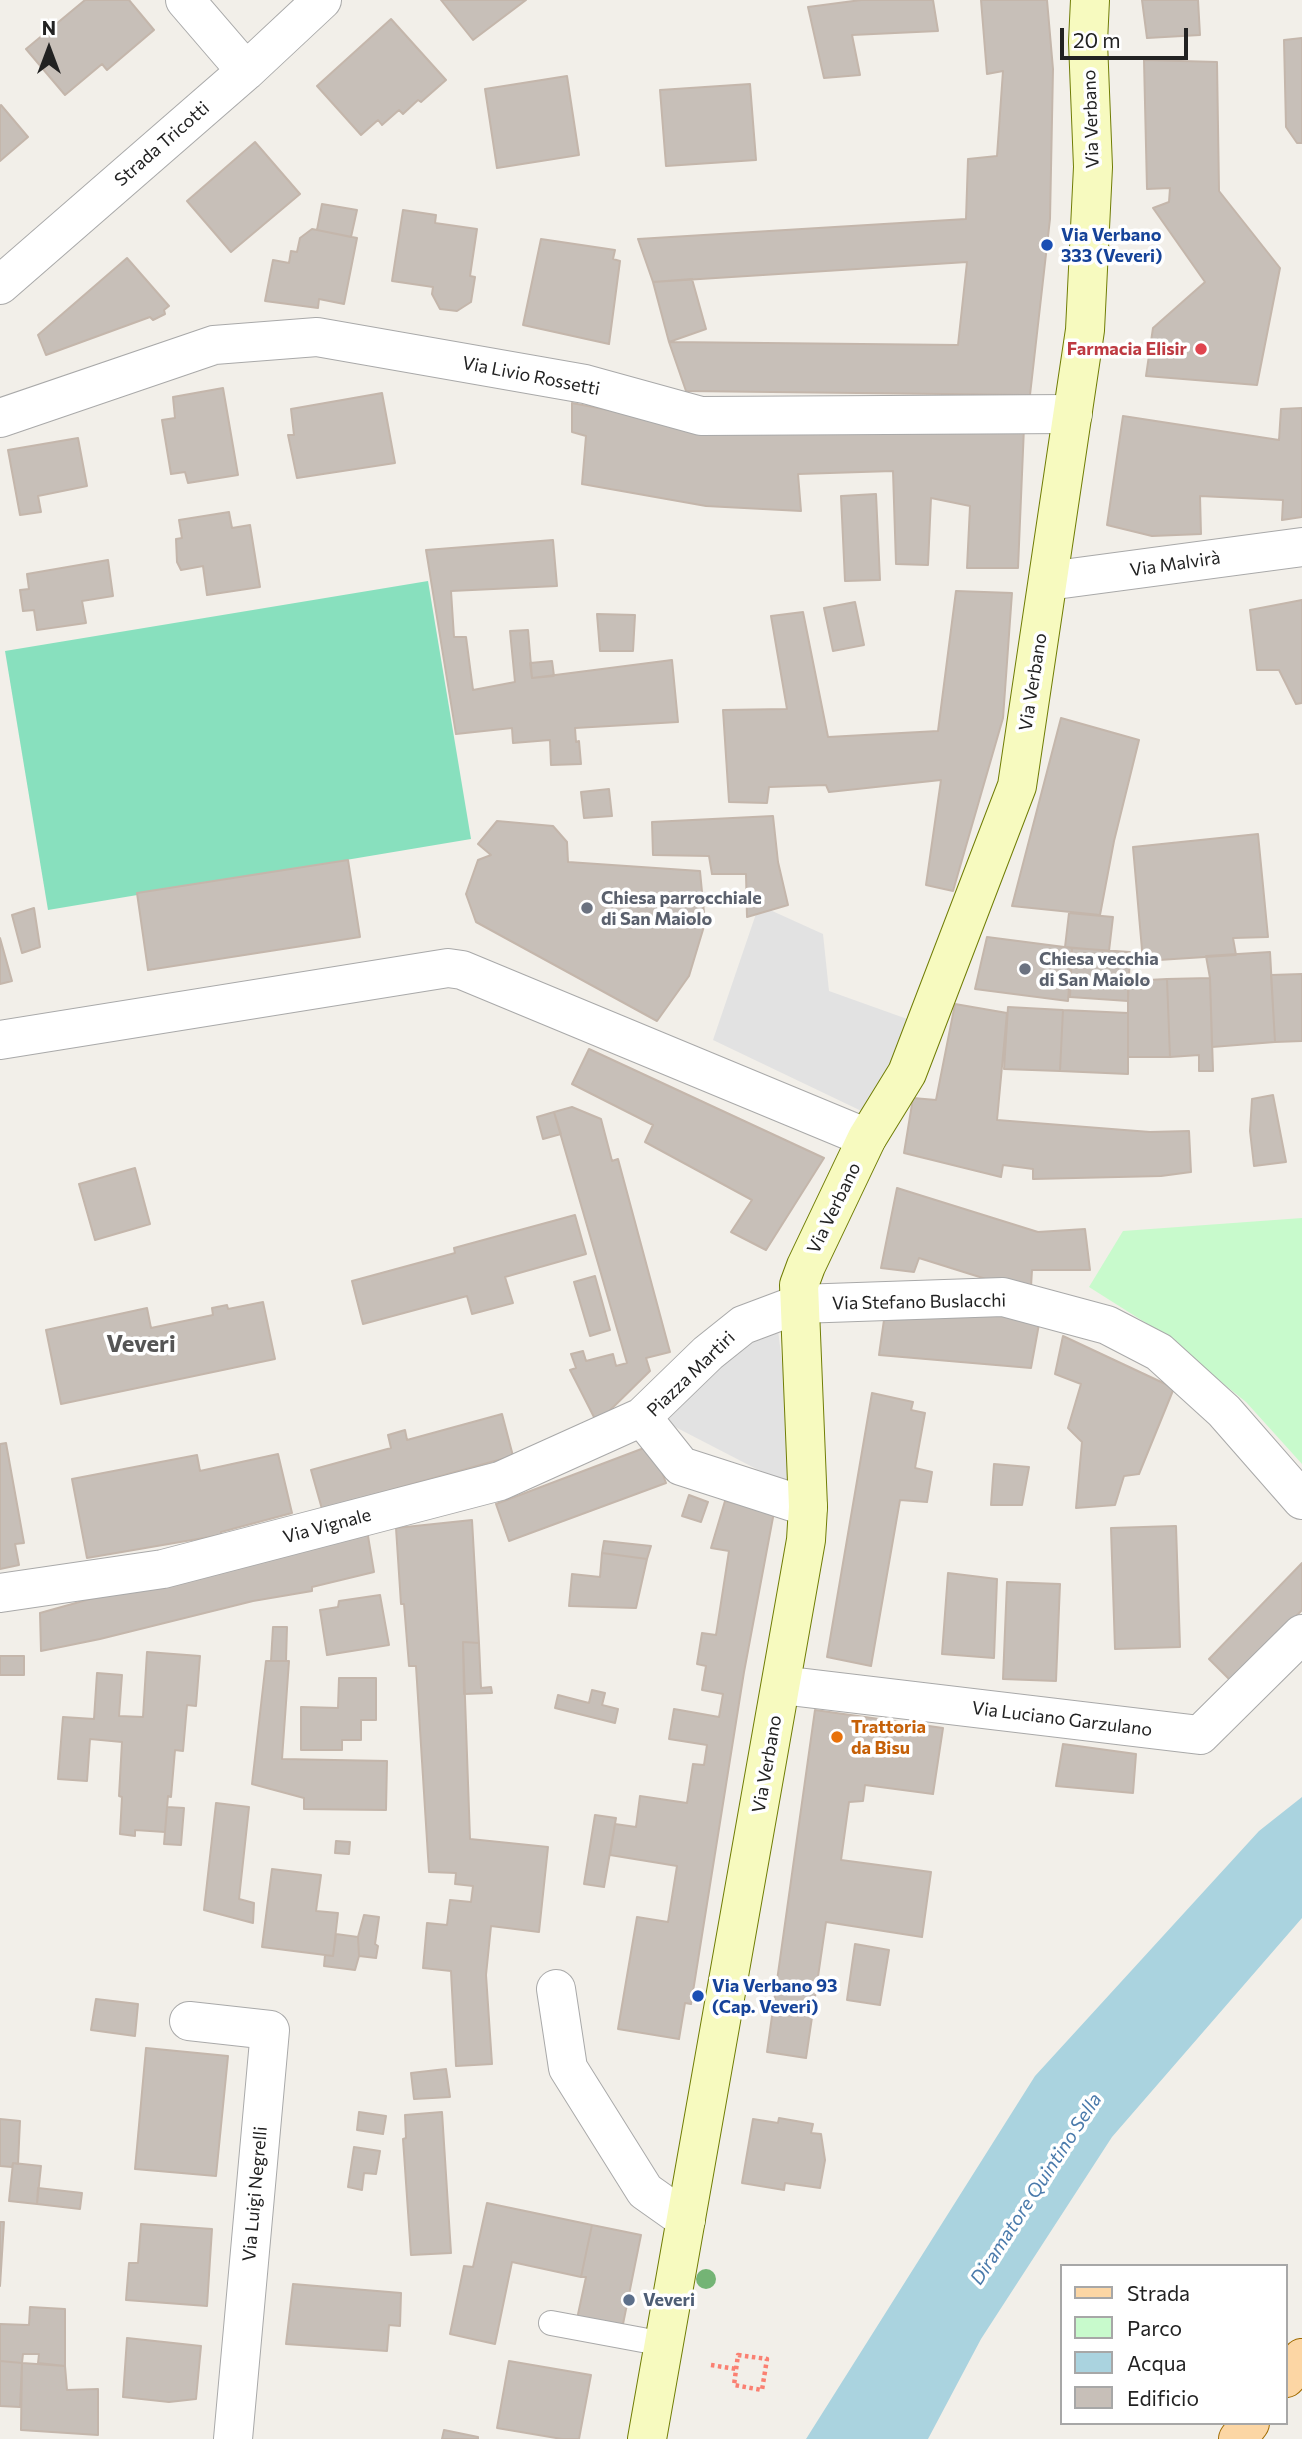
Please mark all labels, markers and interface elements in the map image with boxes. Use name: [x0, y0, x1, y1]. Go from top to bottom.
north arrow: [14, 14, 84, 84]
scale bar: [1064, 14, 1192, 58]
text: N: [42, 16, 56, 39]
text: 20 m: [1073, 27, 1121, 52]
street label: Via Verbano: [1078, 69, 1104, 169]
street label: Strada Tricotti: [110, 97, 214, 191]
place label: Via Verbano 333 (Veveri): [1061, 224, 1163, 266]
marker: Via Verbano 333 (Veveri): [1039, 237, 1055, 253]
place label: Farmacia Elisir: [1067, 338, 1187, 360]
marker: Farmacia Elisir: [1193, 341, 1209, 357]
street label: Via Livio Rossetti: [460, 352, 602, 400]
street label: Via Malvirà: [1128, 547, 1222, 581]
street label: Via Verbano: [1015, 632, 1051, 732]
place label: Chiesa parrocchiale di San Maiolo: [601, 887, 762, 930]
marker: Chiesa parrocchiale di San Maiolo: [579, 900, 595, 916]
place label: Chiesa vecchia di San Maiolo: [1039, 948, 1159, 990]
marker: Chiesa vecchia di San Maiolo: [1017, 961, 1033, 977]
street label: Via Verbano: [803, 1159, 865, 1257]
street label: Via Stefano Buslacchi: [832, 1290, 1006, 1314]
street label: Piazza Martiri: [643, 1327, 739, 1421]
district label: Veveri: [106, 1330, 176, 1358]
street label: Via Vignale: [281, 1504, 373, 1548]
street label: Via Luciano Garzulano: [971, 1697, 1153, 1741]
street label: Via Verbano: [748, 1713, 786, 1815]
place label: Trattoria da Bisu: [851, 1716, 926, 1758]
marker: Trattoria da Bisu: [829, 1729, 845, 1745]
place label: Via Verbano 93 (Cap. Veveri): [712, 1975, 837, 2018]
marker: Via Verbano 93 (Cap. Veveri): [690, 1988, 706, 2004]
water label: Diramatore Quintino Sella: [965, 2089, 1107, 2289]
street label: Via Luigi Negrelli: [238, 2126, 272, 2262]
legend: [1060, 2264, 1288, 2425]
text: Strada: [1127, 2280, 1190, 2305]
place label: Veveri: [643, 2289, 695, 2311]
marker: Veveri: [621, 2292, 637, 2308]
text: Parco: [1127, 2315, 1182, 2340]
text: Acqua: [1127, 2350, 1186, 2375]
text: Edificio: [1127, 2385, 1199, 2410]

